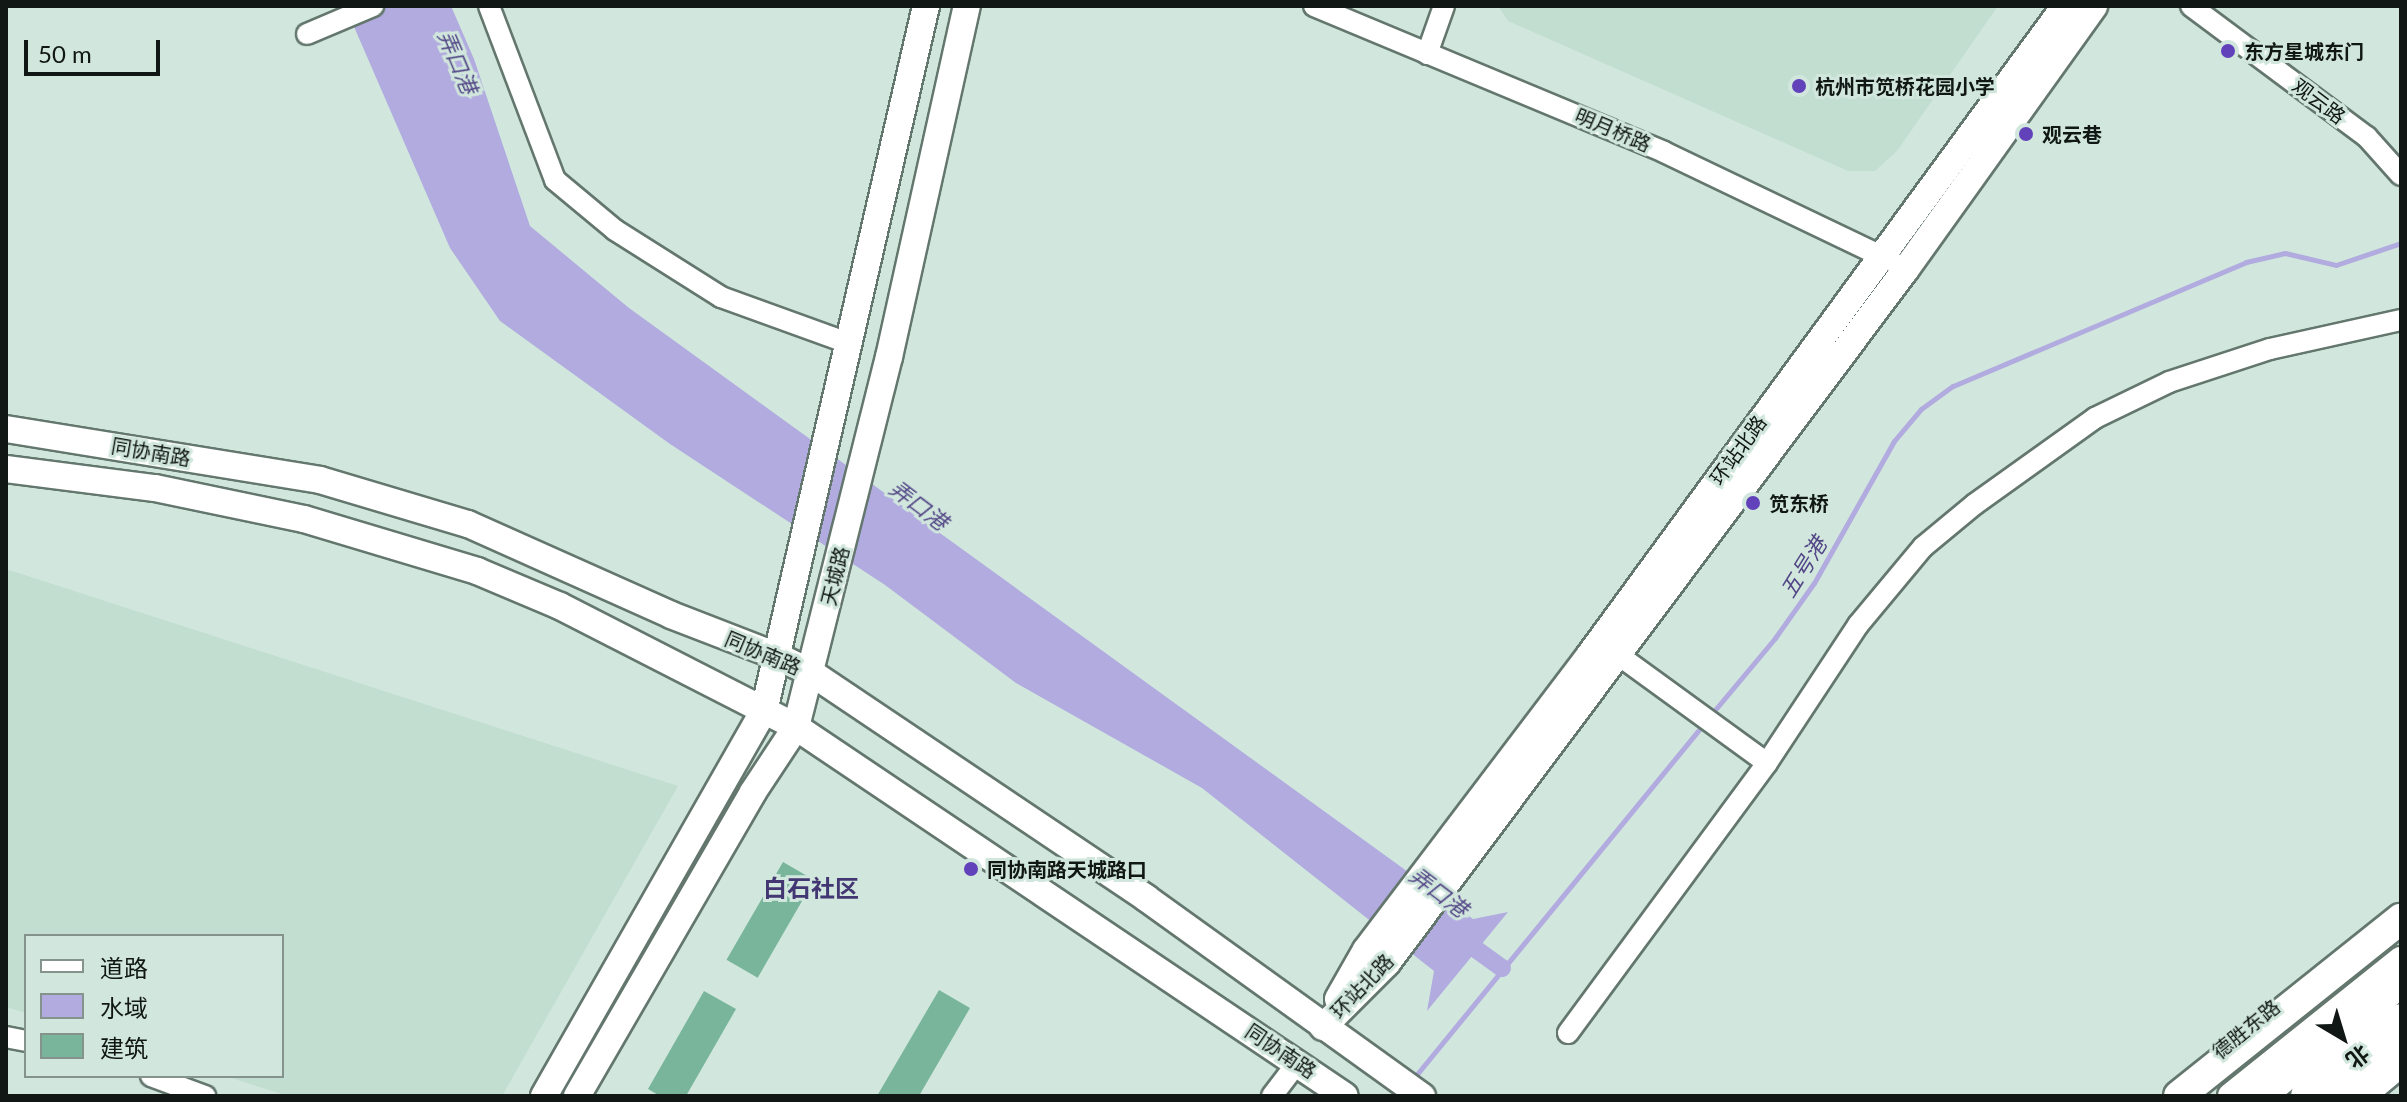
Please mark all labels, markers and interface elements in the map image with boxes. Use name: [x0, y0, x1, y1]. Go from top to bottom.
scale bar: [28, 24, 164, 74]
water label: 弄口港: [433, 26, 483, 98]
text: 50 m: [38, 39, 92, 68]
place label: 东方星城东门: [2244, 39, 2364, 63]
marker: 东方星城东门: [2219, 42, 2237, 60]
street label: 观云路: [2288, 73, 2350, 129]
place label: 杭州市笕桥花园小学: [1815, 74, 1995, 98]
marker: 杭州市笕桥花园小学: [1790, 77, 1808, 95]
street label: 明月桥路: [1571, 103, 1655, 157]
place label: 观云巷: [2042, 122, 2102, 146]
marker: 观云巷: [2017, 125, 2035, 143]
street label: 环站北路: [1705, 411, 1771, 489]
street label: 同协南路: [110, 433, 192, 471]
water label: 弄口港: [885, 475, 953, 535]
place label: 笕东桥: [1769, 491, 1829, 515]
marker: 笕东桥: [1744, 494, 1762, 512]
water label: 五号港: [1774, 532, 1832, 602]
street label: 天城路: [816, 544, 854, 608]
street label: 同协南路: [721, 626, 805, 680]
place label: 同协南路天城路口: [987, 857, 1147, 881]
marker: 同协南路天城路口: [962, 860, 980, 878]
water label: 弄口港: [1405, 862, 1473, 922]
district label: 白石社区: [763, 874, 859, 902]
legend: [24, 934, 284, 1078]
street label: 环站北路: [1326, 949, 1398, 1023]
text: 道路: [100, 953, 148, 982]
text: 水域: [100, 993, 148, 1022]
street label: 德胜东路: [2207, 995, 2285, 1063]
north arrow: [2303, 998, 2383, 1078]
street label: 同协南路: [1241, 1019, 1321, 1083]
text: 建筑: [100, 1033, 148, 1062]
text: 北: [2341, 1040, 2375, 1075]

